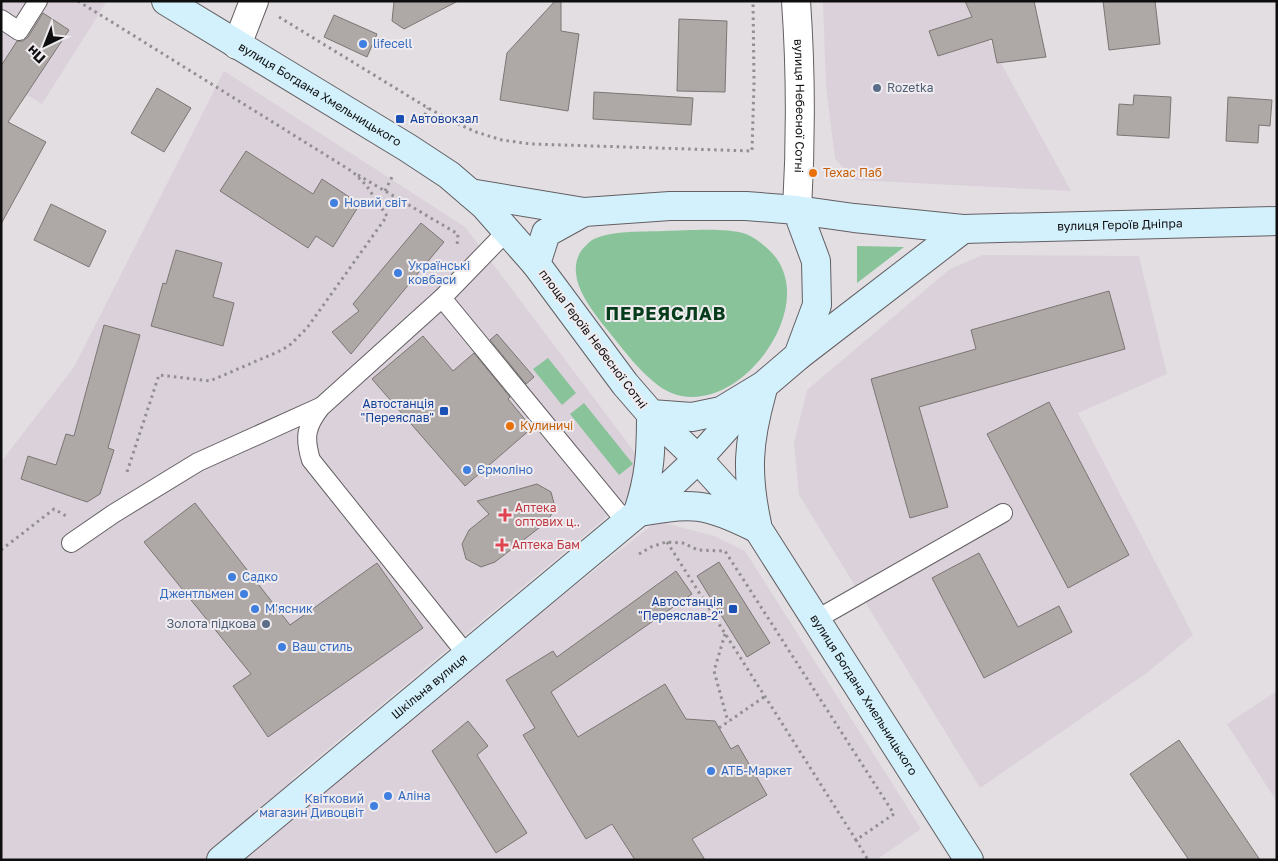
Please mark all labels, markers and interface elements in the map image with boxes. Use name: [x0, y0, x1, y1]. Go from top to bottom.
north arrow: [20, 20, 70, 70]
place label: lifecell: [373, 36, 413, 51]
marker: lifecell: [357, 38, 369, 50]
street label: вулиця Богдана Хмельницького: [236, 39, 404, 149]
street label: вулиця Небесної Сотні: [791, 39, 808, 173]
text: Пн: [23, 42, 49, 68]
place label: Rozetka: [887, 80, 934, 95]
marker: Rozetka: [871, 82, 883, 94]
place label: Автовокзал: [410, 111, 479, 126]
marker: Автовокзал: [394, 113, 406, 125]
place label: Техас Паб: [823, 165, 882, 180]
marker: Техас Паб: [807, 167, 819, 179]
place label: Новий світ: [344, 195, 407, 210]
marker: Новий світ: [328, 197, 340, 209]
street label: вулиця Героїв Дніпра: [1057, 215, 1183, 234]
place label: Українські ковбаси: [408, 258, 470, 287]
street label: площа Героїв Небесної Сотні: [536, 266, 651, 411]
marker: Українські ковбаси: [392, 267, 404, 279]
district label: ПЕРЕЯСЛАВ: [606, 302, 727, 324]
place label: Автостанція "Переяслав": [360, 396, 434, 425]
marker: Автостанція "Переяслав": [438, 405, 450, 417]
place label: Кулиничі: [520, 418, 573, 433]
marker: Кулиничі: [504, 420, 516, 432]
place label: Єрмоліно: [477, 462, 533, 477]
marker: Єрмоліно: [461, 464, 473, 476]
place label: Аптека оптових ц‥: [515, 500, 580, 529]
marker: Аптека оптових ц‥: [499, 509, 511, 521]
place label: Аптека Бам: [512, 537, 580, 552]
marker: Аптека Бам: [496, 539, 508, 551]
place label: Садко: [242, 569, 278, 584]
marker: Садко: [226, 571, 238, 583]
place label: Джентльмен: [160, 586, 234, 601]
marker: Джентльмен: [238, 588, 250, 600]
place label: Автостанція "Переяслав-2": [638, 594, 723, 623]
place label: М'ясник: [265, 601, 313, 616]
marker: М'ясник: [249, 603, 261, 615]
marker: Автостанція "Переяслав-2": [727, 603, 739, 615]
street label: вулиця Богдана Хмельницького: [807, 611, 921, 778]
place label: Золота підкова: [167, 616, 256, 631]
marker: Золота підкова: [260, 618, 272, 630]
place label: Ваш стиль: [292, 639, 353, 654]
marker: Ваш стиль: [276, 641, 288, 653]
street label: Шкільна вулиця: [388, 650, 470, 722]
place label: АТБ-Маркет: [721, 763, 792, 778]
marker: АТБ-Маркет: [705, 765, 717, 777]
place label: Аліна: [398, 788, 431, 803]
marker: Аліна: [382, 790, 394, 802]
place label: Квітковий магазин Дивоцвіт: [259, 791, 364, 820]
marker: Квітковий магазин Дивоцвіт: [368, 800, 380, 812]

